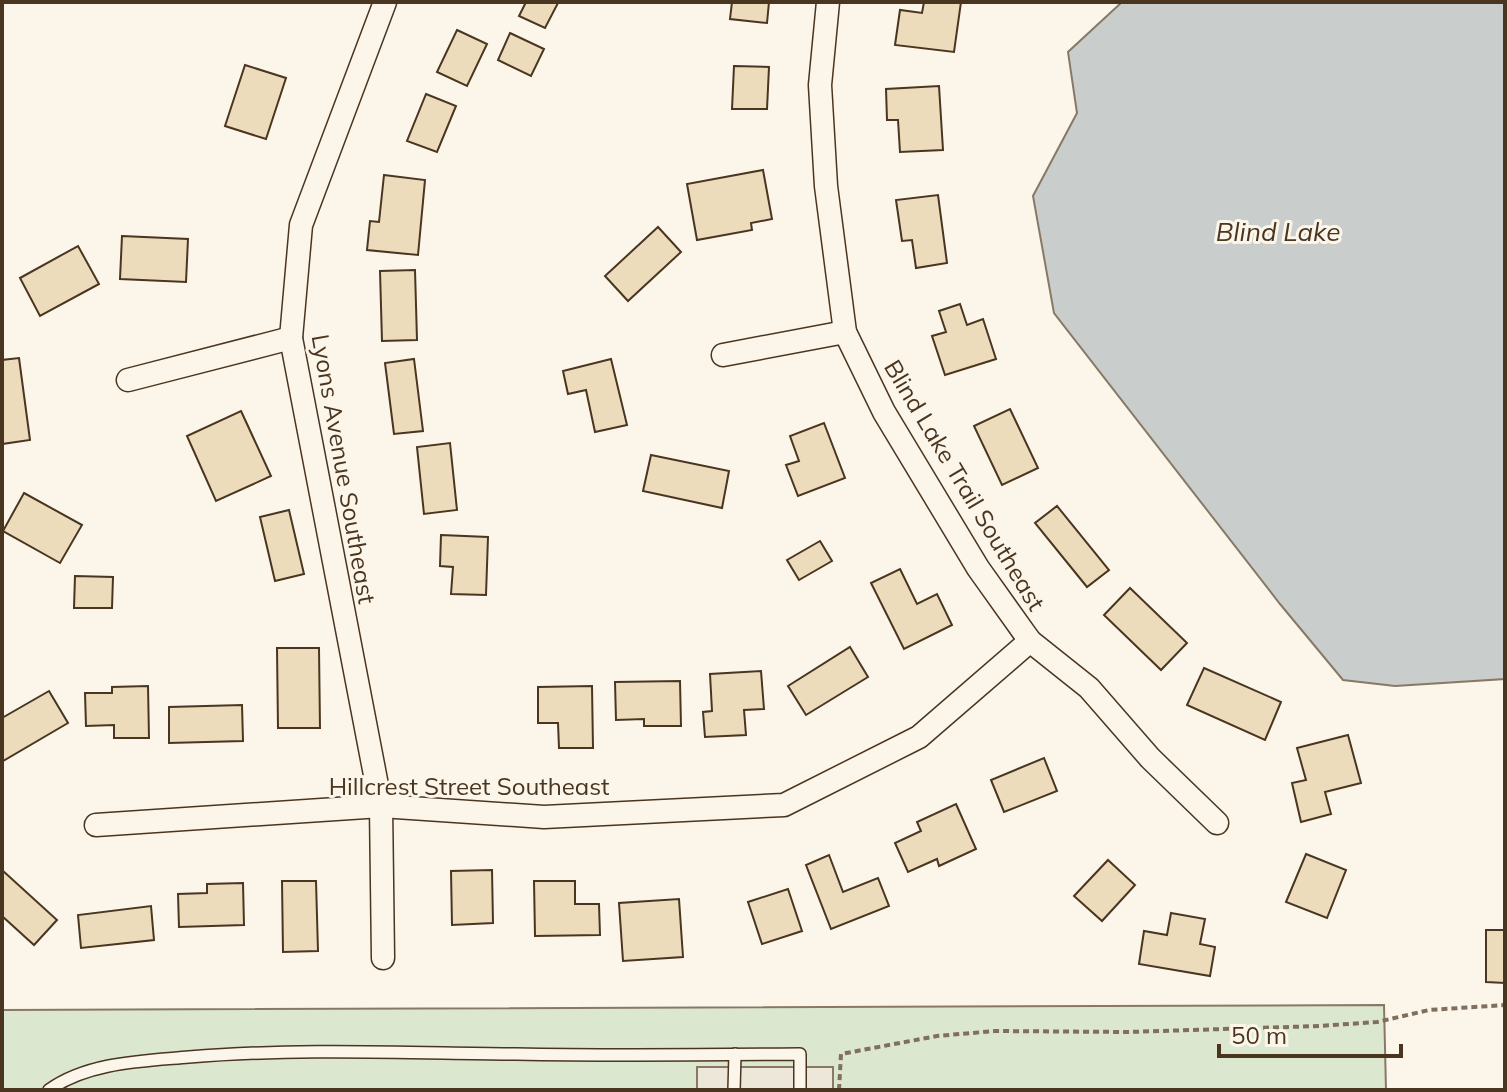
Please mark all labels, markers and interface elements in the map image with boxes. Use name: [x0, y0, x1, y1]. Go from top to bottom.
water label: Blind Lake: [1216, 215, 1340, 248]
street label: Lyons Avenue Southeast: [306, 332, 382, 606]
street label: Blind Lake Trail Southeast: [878, 354, 1052, 616]
street label: Hillcrest Street Southeast: [329, 771, 609, 801]
scale bar: [1219, 1008, 1401, 1058]
text: 50 m: [1231, 1020, 1287, 1050]

